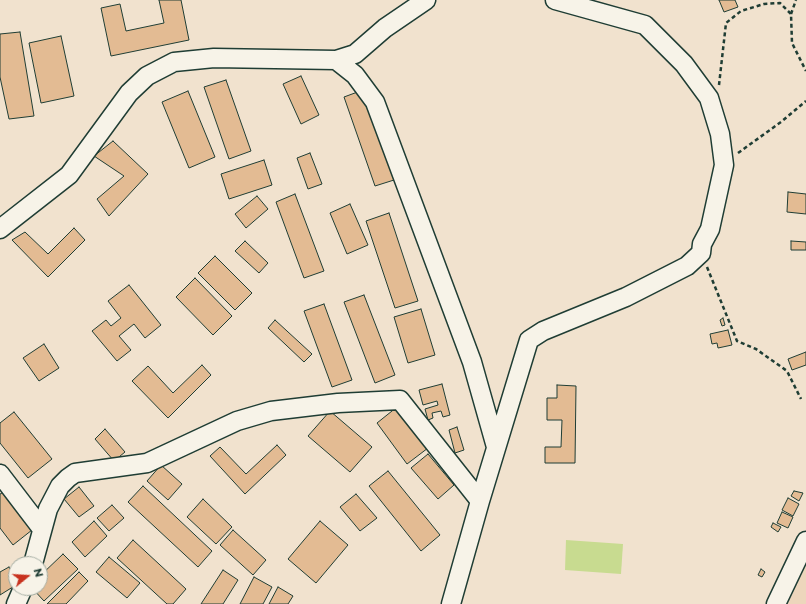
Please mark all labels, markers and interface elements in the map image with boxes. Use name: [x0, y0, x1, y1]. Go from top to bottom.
north arrow: [8, 556, 48, 596]
text: N: [30, 566, 48, 579]

